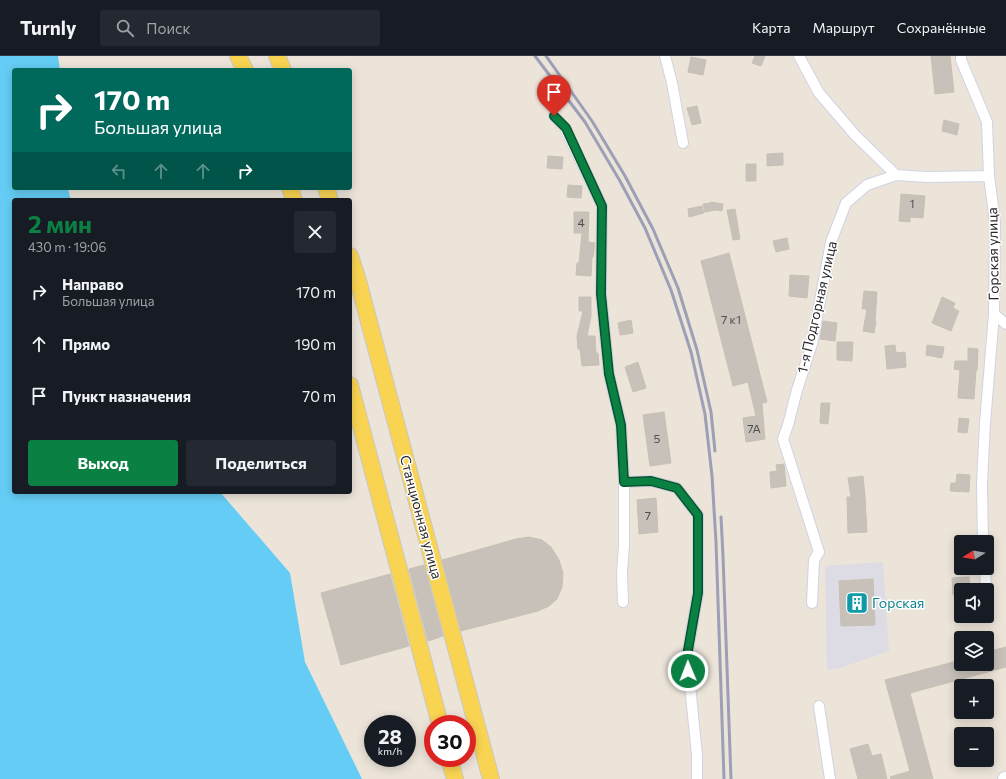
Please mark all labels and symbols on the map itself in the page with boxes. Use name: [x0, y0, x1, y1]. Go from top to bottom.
pin: [537, 75, 571, 116]
house number: 1: [909, 196, 915, 210]
street label: Горская улица: [983, 207, 1002, 301]
house number: 4: [577, 215, 585, 229]
street label: 1-я Подгорная улица: [793, 239, 840, 375]
house number: 7 к1: [721, 312, 741, 326]
house number: 7А: [747, 421, 761, 435]
house number: 5: [654, 431, 661, 445]
street label: Станционная улица: [397, 453, 446, 581]
house number: 7: [645, 508, 651, 522]
north arrow: [954, 535, 994, 575]
building icon: Горская: [844, 590, 870, 616]
place label: Горская: [872, 594, 924, 611]
position arrow: [667, 650, 709, 692]
speed limit sign: 30: [424, 715, 476, 767]

